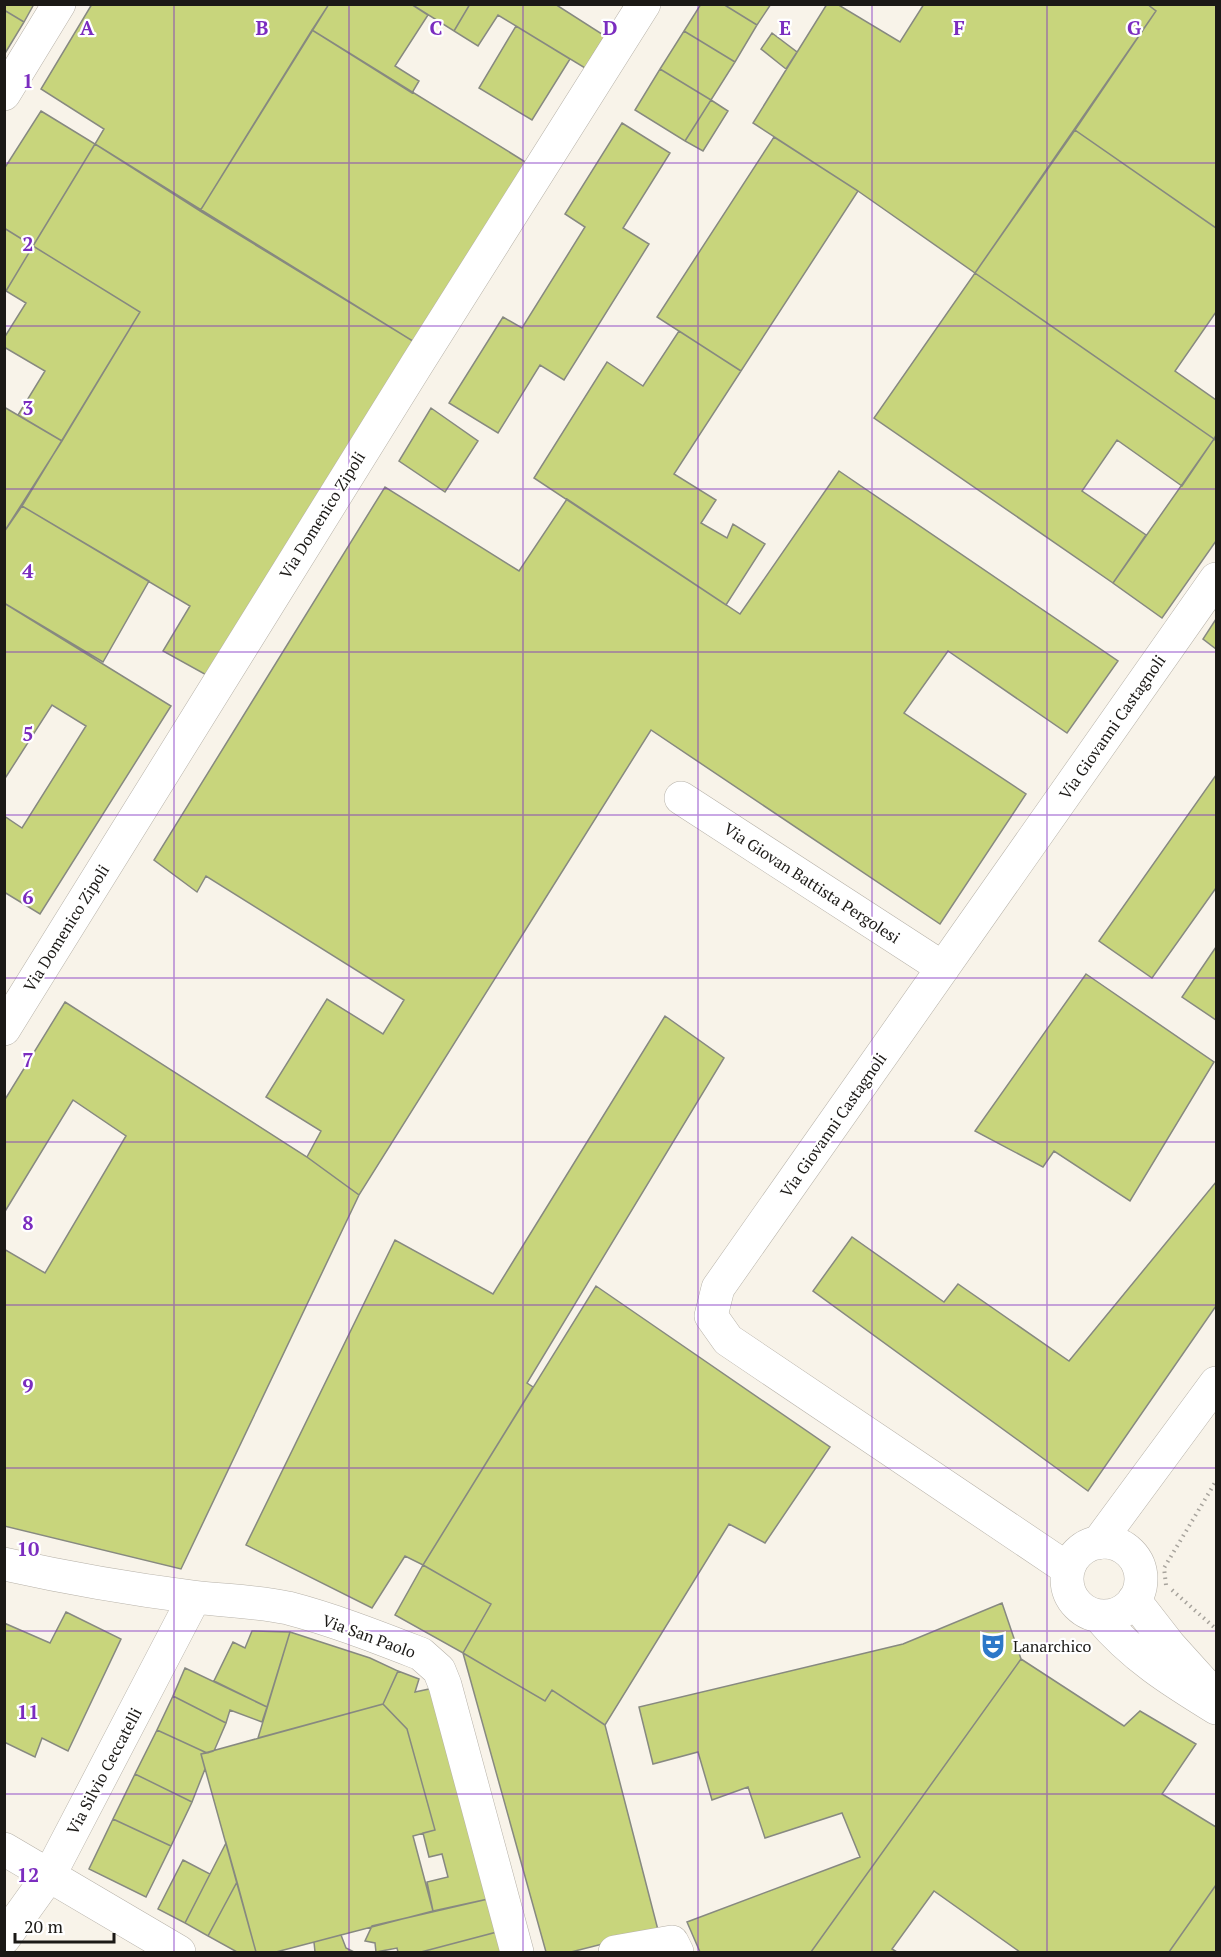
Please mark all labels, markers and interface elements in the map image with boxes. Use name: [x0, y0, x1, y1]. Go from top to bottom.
text: A: [80, 14, 95, 41]
text: B: [256, 14, 269, 41]
text: C: [429, 14, 443, 41]
text: D: [603, 14, 617, 41]
text: E: [779, 14, 791, 41]
text: F: [953, 14, 965, 41]
text: G: [1127, 14, 1141, 41]
text: 1: [22, 67, 34, 94]
text: 2: [22, 230, 34, 257]
text: 3: [22, 394, 34, 421]
street label: Via Domenico Zipoli: [274, 447, 370, 583]
text: 4: [22, 557, 34, 584]
street label: Via Giovanni Castagnoli: [1054, 650, 1170, 804]
text: 5: [22, 720, 34, 747]
street label: Via Giovan Battista Pergolesi: [720, 818, 905, 948]
street label: Via Domenico Zipoli: [18, 860, 114, 996]
text: 6: [22, 883, 34, 910]
text: 7: [22, 1046, 34, 1073]
street label: Via Giovanni Castagnoli: [775, 1048, 891, 1202]
text: 8: [22, 1209, 34, 1236]
text: 9: [22, 1372, 34, 1399]
text: 10: [17, 1535, 39, 1562]
street label: Via San Paolo: [319, 1609, 419, 1663]
theatre icon: Lanarchico: [978, 1631, 1008, 1661]
place label: Lanarchico: [1013, 1635, 1091, 1657]
text: 11: [17, 1698, 39, 1725]
street label: Via Silvio Ceccatelli: [61, 1704, 147, 1838]
text: 12: [17, 1861, 39, 1888]
scale bar: [15, 1906, 114, 1944]
text: 20 m: [24, 1914, 64, 1938]

